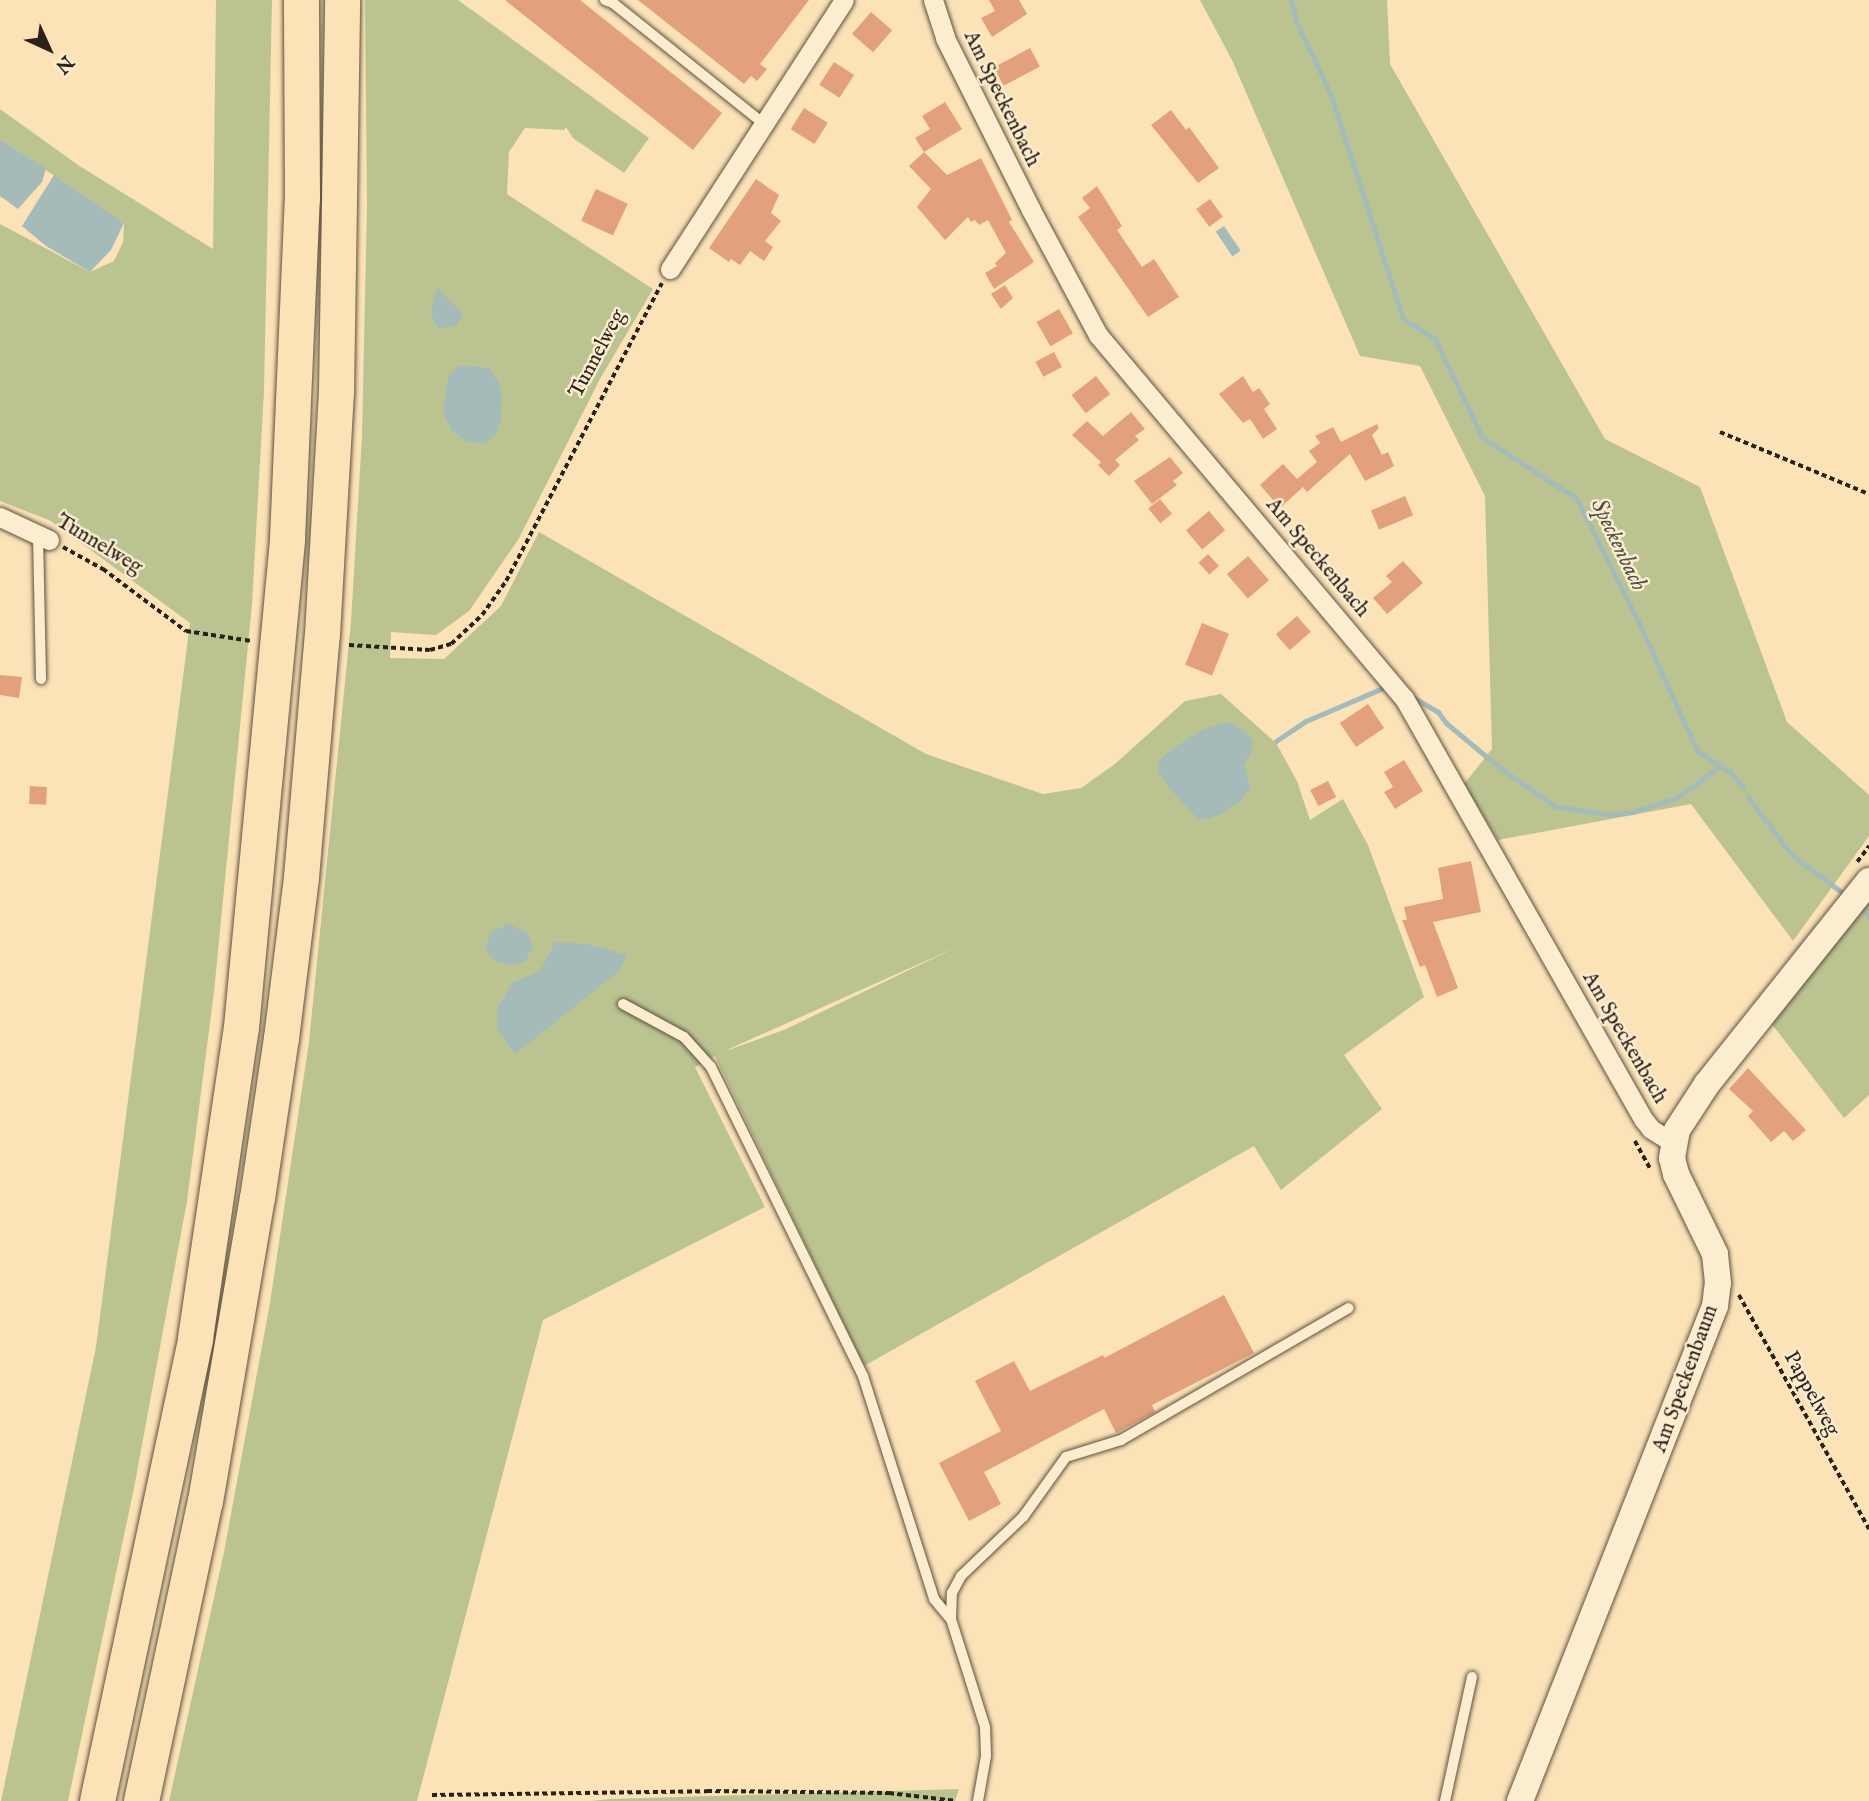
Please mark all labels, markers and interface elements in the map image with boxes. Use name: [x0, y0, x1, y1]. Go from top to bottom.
north arrow: [14, 14, 84, 84]
street label: Am Speckenbach: [957, 27, 1045, 171]
text: N: [50, 50, 78, 78]
street label: Tunnelweg: [564, 306, 632, 402]
street label: Am Speckenbach: [1260, 493, 1374, 623]
water label: Speckenbach: [1584, 494, 1652, 596]
street label: Tunnelweg: [51, 509, 147, 581]
street label: Am Speckenbach: [1576, 968, 1672, 1108]
street label: Am Speckenbaum: [1648, 1302, 1724, 1456]
street label: Pappelweg: [1777, 1347, 1845, 1441]

